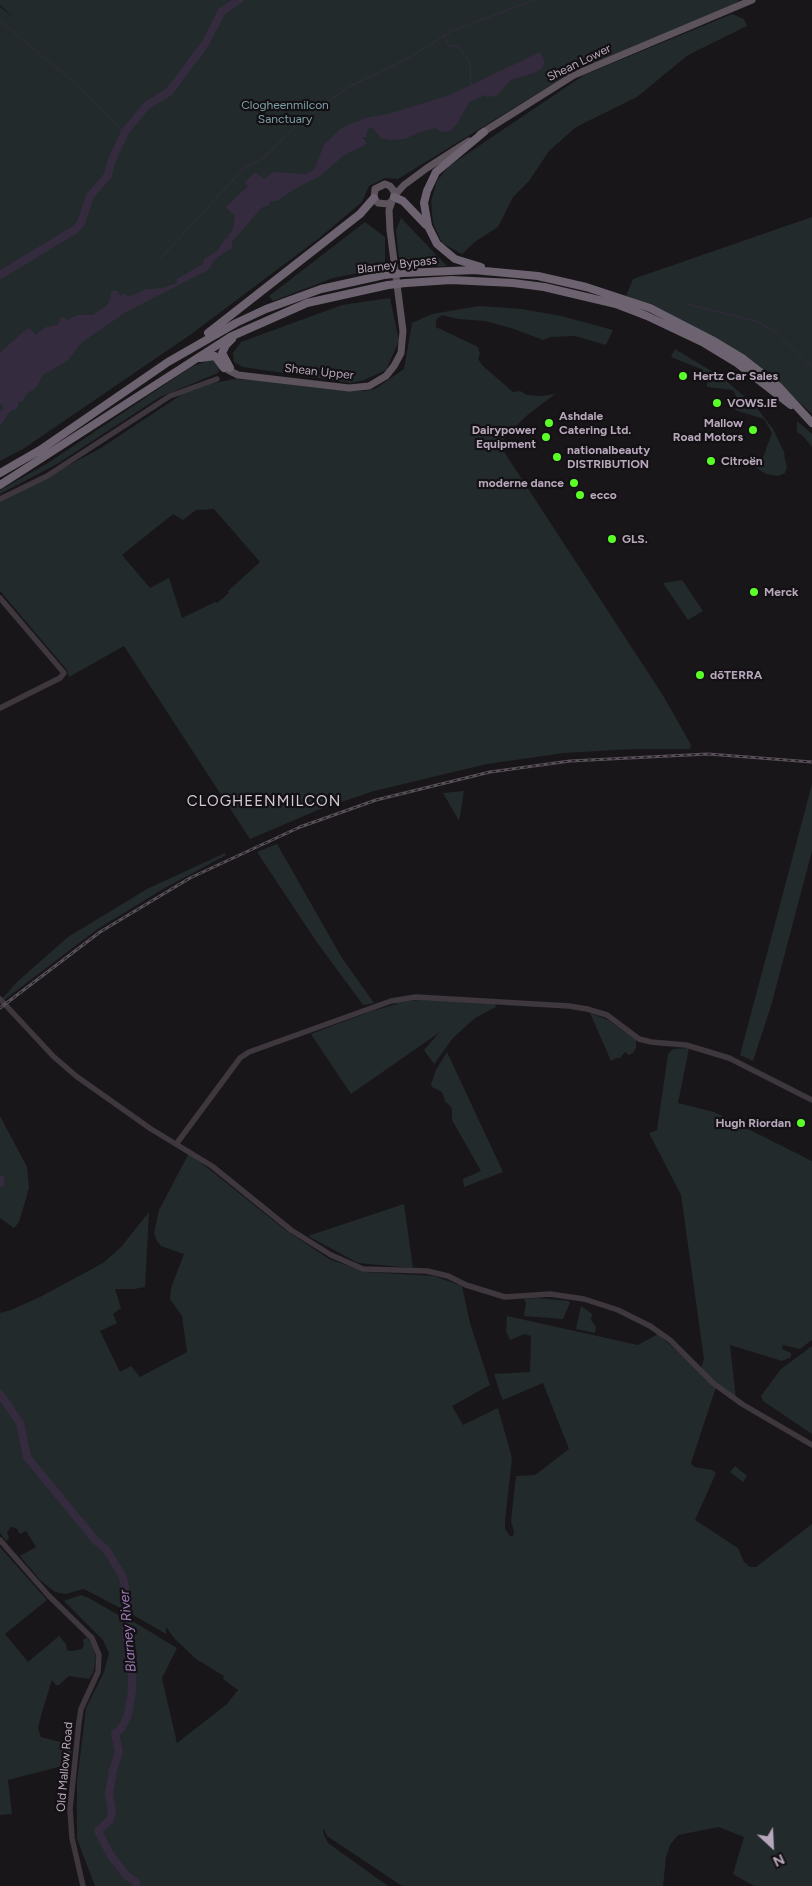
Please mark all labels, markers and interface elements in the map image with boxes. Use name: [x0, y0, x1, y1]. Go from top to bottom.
street label: Shean Lower: [545, 41, 613, 85]
park label: Clogheenmilcon Sanctuary: [241, 98, 329, 126]
street label: Blarney Bypass: [356, 253, 438, 277]
street label: Shean Upper: [284, 361, 354, 383]
place label: Hertz Car Sales: [693, 369, 778, 383]
marker: Hertz Car Sales: [677, 370, 689, 382]
place label: VOWS.IE: [727, 396, 777, 410]
marker: VOWS.IE: [711, 397, 723, 409]
place label: Ashdale Catering Ltd.: [559, 409, 631, 437]
place label: Mallow Road Motors: [673, 416, 743, 444]
marker: Ashdale Catering Ltd.: [543, 417, 555, 429]
place label: Dairypower Equipment: [472, 423, 536, 451]
marker: Mallow Road Motors: [747, 424, 759, 436]
marker: Dairypower Equipment: [540, 431, 552, 443]
place label: nationalbeauty DISTRIBUTION: [567, 443, 650, 471]
marker: nationalbeauty DISTRIBUTION: [551, 451, 563, 463]
place label: Citroën: [721, 454, 763, 468]
marker: Citroën: [705, 455, 717, 467]
place label: moderne dance: [478, 476, 564, 490]
marker: moderne dance: [568, 477, 580, 489]
place label: ecco: [590, 488, 617, 502]
marker: ecco: [574, 489, 586, 501]
place label: GLS.: [622, 532, 648, 546]
marker: GLS.: [606, 533, 618, 545]
place label: Merck: [764, 585, 798, 599]
marker: Merck: [748, 586, 760, 598]
place label: dōTERRA: [710, 668, 762, 682]
marker: dōTERRA: [694, 669, 706, 681]
district label: CLOGHEENMILCON: [185, 793, 343, 811]
place label: Hugh Riordan: [716, 1116, 791, 1130]
marker: Hugh Riordan: [795, 1117, 807, 1129]
water label: Blarney River: [116, 1589, 140, 1673]
street label: Old Mallow Road: [54, 1721, 76, 1813]
north arrow: [747, 1821, 797, 1871]
text: N: [770, 1850, 787, 1870]

